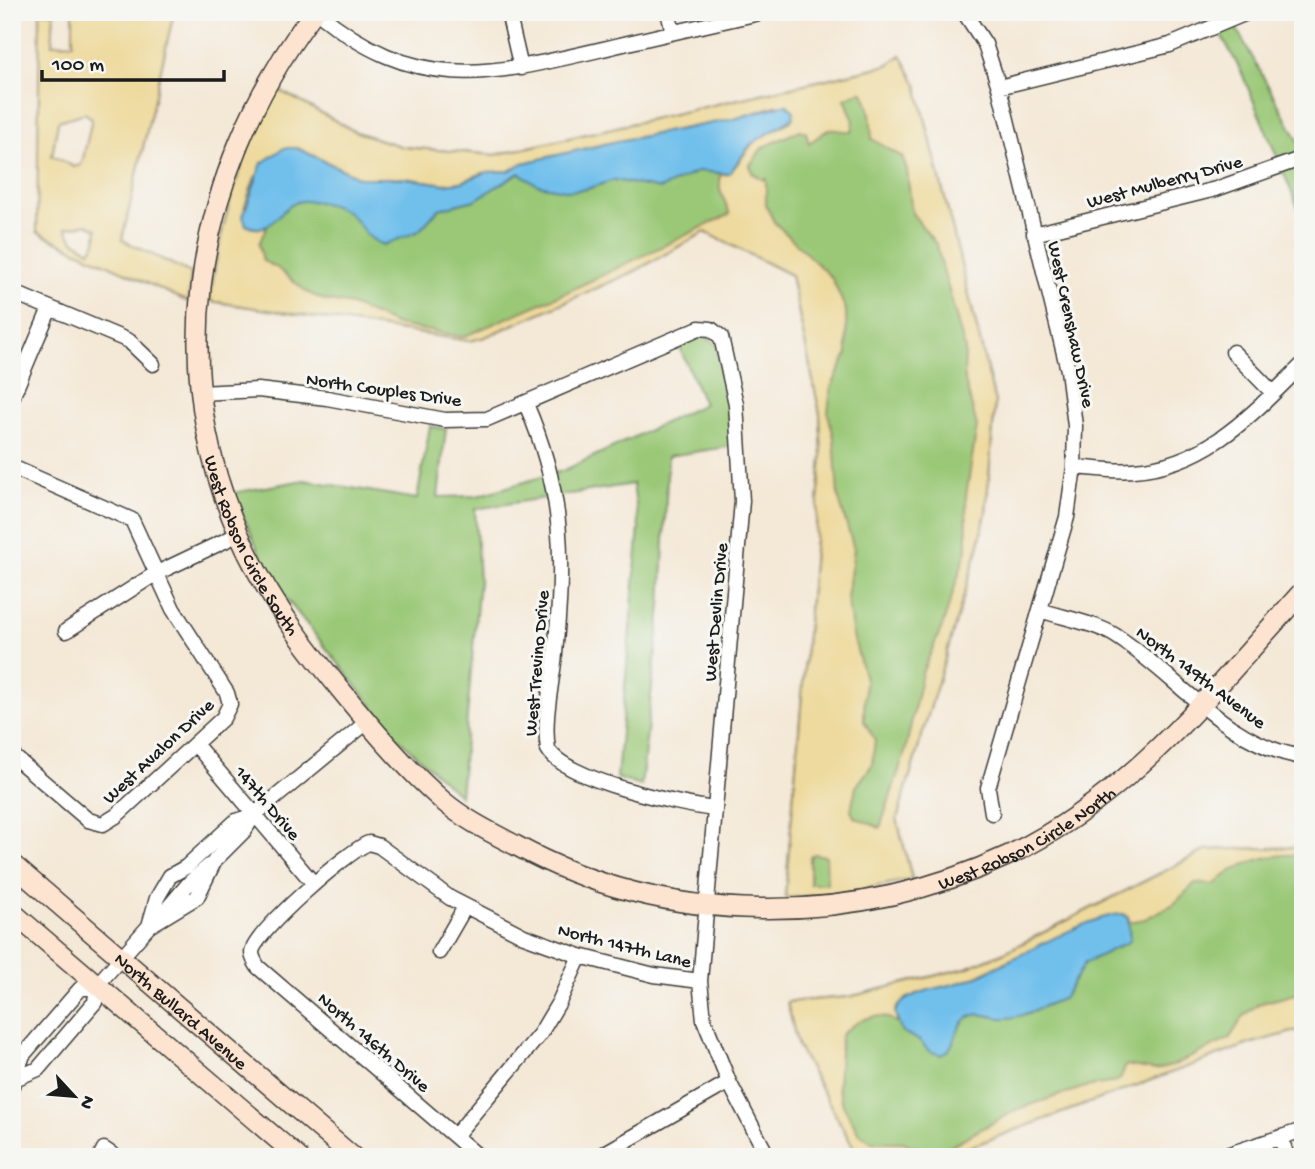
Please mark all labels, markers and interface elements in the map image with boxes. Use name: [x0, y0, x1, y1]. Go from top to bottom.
scale bar: [42, 38, 224, 82]
text: 100 m: [51, 54, 104, 79]
street label: West Mulberry Drive: [1085, 152, 1245, 215]
street label: West Crenshaw Drive: [1041, 239, 1098, 410]
street label: North Couples Drive: [304, 369, 463, 414]
street label: West Robson Circle South: [197, 453, 303, 641]
street label: West Devlin Drive: [700, 542, 735, 683]
street label: West Trevino Drive: [521, 589, 556, 737]
street label: North 149th Avenue: [1130, 622, 1270, 735]
street label: West Avalon Drive: [99, 695, 220, 810]
street label: 147th Drive: [228, 761, 304, 846]
street label: West Robson Circle North: [936, 783, 1121, 897]
street label: North 147th Lane: [555, 920, 693, 975]
street label: North Bullard Avenue: [108, 949, 251, 1076]
street label: North 146th Drive: [312, 989, 434, 1099]
north arrow: [38, 1060, 108, 1130]
text: N: [73, 1091, 99, 1113]

